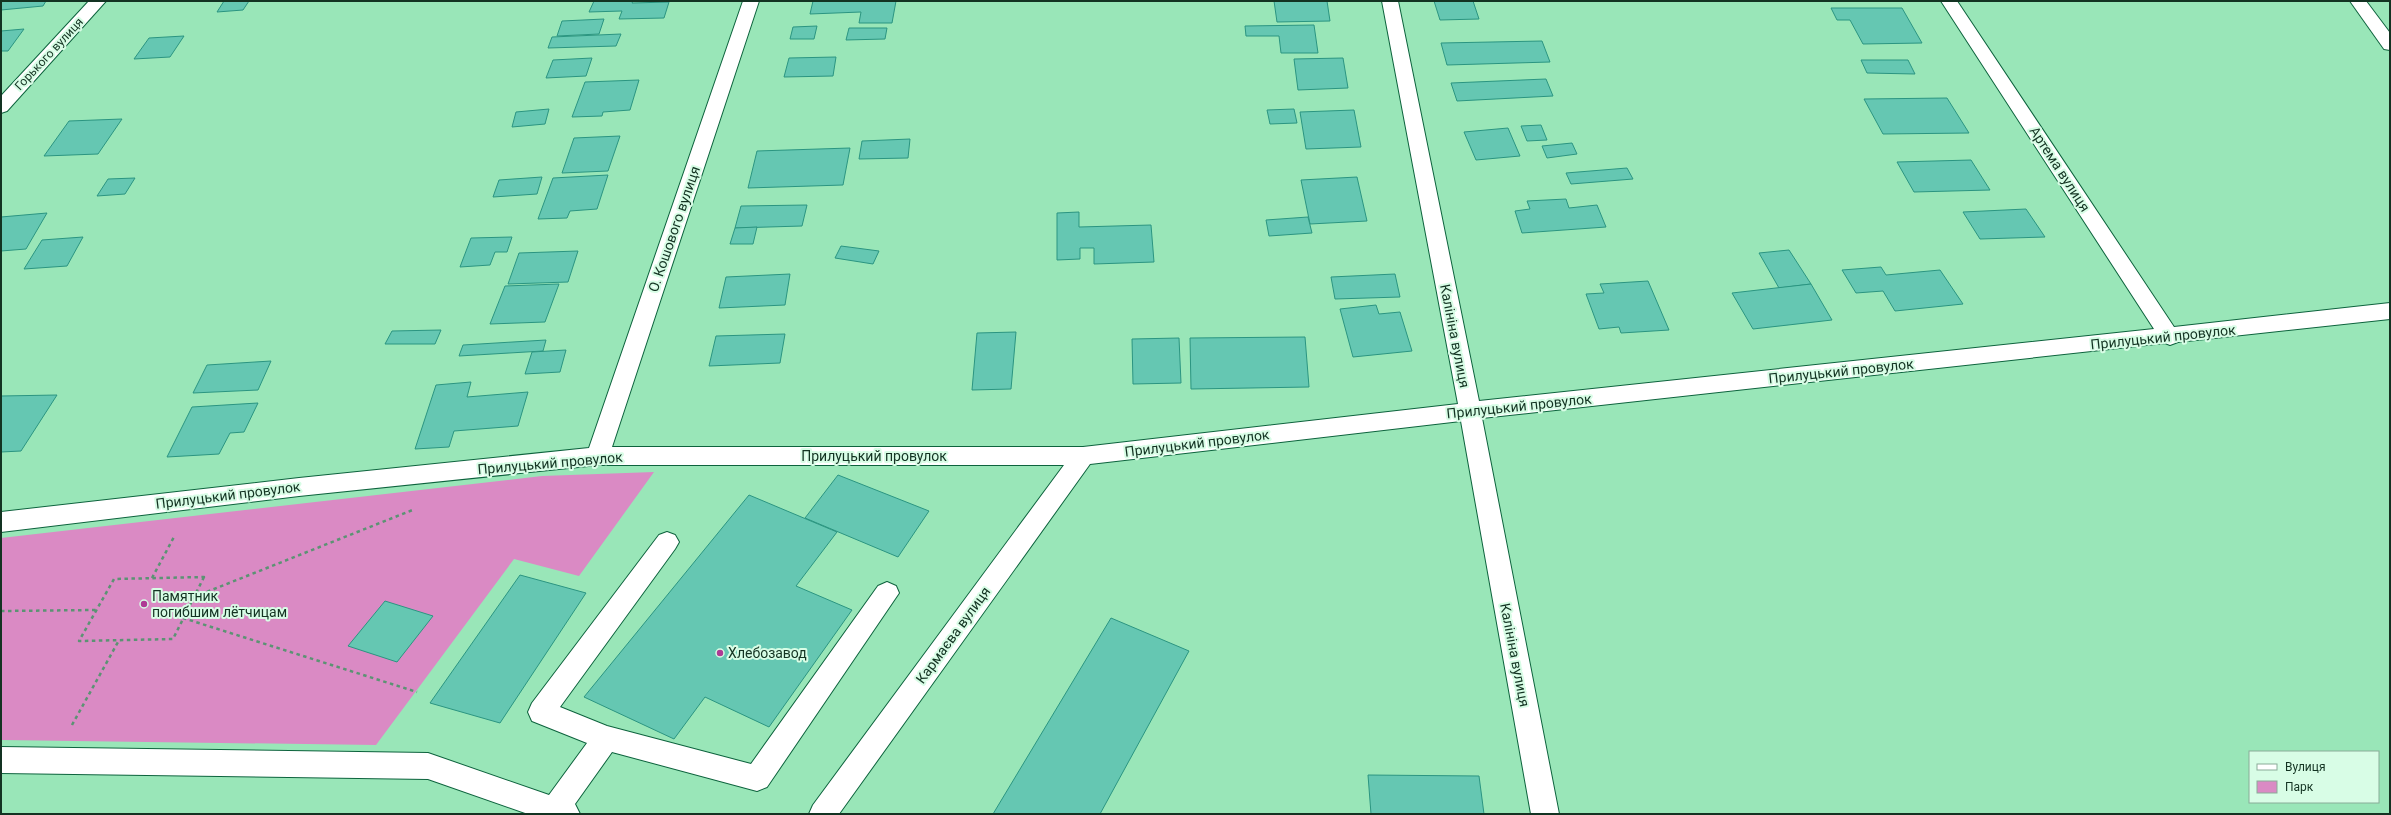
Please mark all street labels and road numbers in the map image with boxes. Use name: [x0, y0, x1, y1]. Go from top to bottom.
street label: Горького вулиця: [12, 15, 86, 93]
street label: Артема вулиця: [2027, 124, 2093, 214]
street label: О. Кошового вулиця: [645, 164, 703, 294]
street label: Калініна вулиця: [1437, 283, 1473, 389]
street label: Прилуцький провулок: [2090, 321, 2237, 353]
street label: Прилуцький провулок: [1768, 355, 1915, 387]
street label: Прилуцький провулок: [1446, 390, 1593, 422]
street label: Прилуцький провулок: [1124, 426, 1271, 460]
street label: Прилуцький провулок: [801, 448, 947, 464]
street label: Прилуцький провулок: [477, 449, 624, 477]
street label: Прилуцький провулок: [155, 478, 302, 512]
street label: Кармаєва вулиця: [913, 584, 993, 686]
street label: Калініна вулиця: [1497, 602, 1533, 708]

